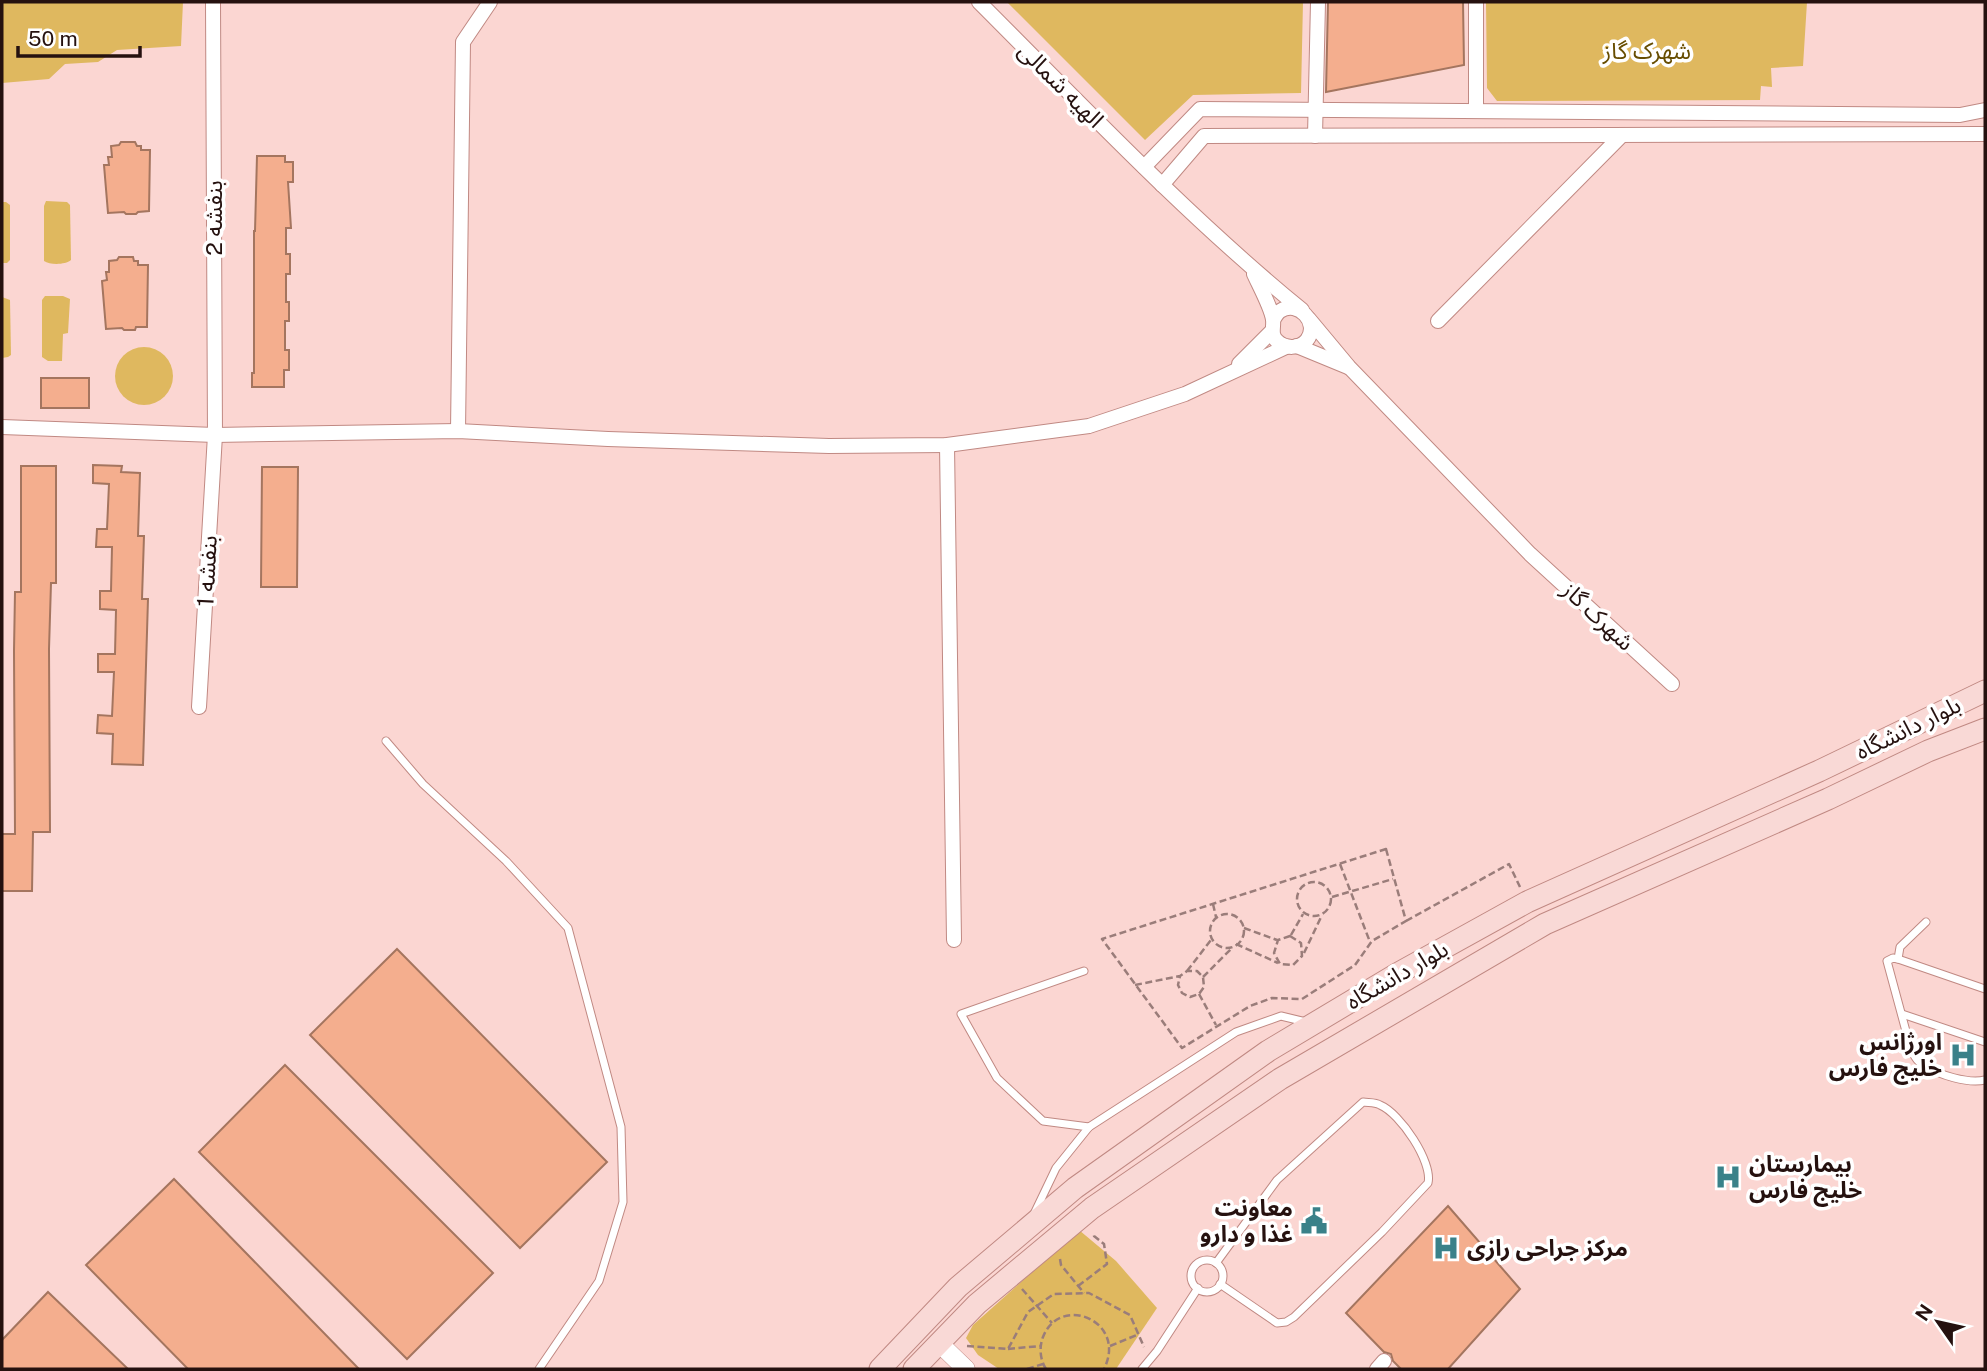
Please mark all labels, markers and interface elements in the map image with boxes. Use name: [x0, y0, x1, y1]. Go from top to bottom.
scale bar: [18, 14, 140, 58]
text: 50 m: [28, 26, 78, 51]
street label: الهیه شمالی: [1013, 36, 1110, 133]
park label: شهرک گاز: [1602, 37, 1691, 65]
street label: بنفشه 2: [200, 180, 227, 256]
street label: بنفشه 1: [191, 535, 222, 607]
street label: شهرک گاز: [1555, 575, 1640, 656]
street label: بلوار دانشگاه: [1851, 691, 1965, 765]
street label: بلوار دانشگاه: [1341, 935, 1453, 1015]
place label: اورژانس خلیج فارس: [1829, 1028, 1942, 1085]
hospital icon: اورژانس خلیج فارس: [1948, 1040, 1978, 1070]
place label: بیمارستان خلیج فارس: [1749, 1150, 1862, 1207]
hospital icon: بیمارستان خلیج فارس: [1713, 1162, 1743, 1192]
place label: معاونت غذا و دارو: [1200, 1194, 1293, 1248]
public building icon: معاونت غذا و دارو: [1299, 1206, 1329, 1236]
hospital icon: مرکز جراحی رازی: [1431, 1233, 1461, 1263]
place label: مرکز جراحی رازی: [1467, 1234, 1628, 1262]
north arrow: [1903, 1287, 1973, 1357]
text: N: [1911, 1300, 1937, 1325]

